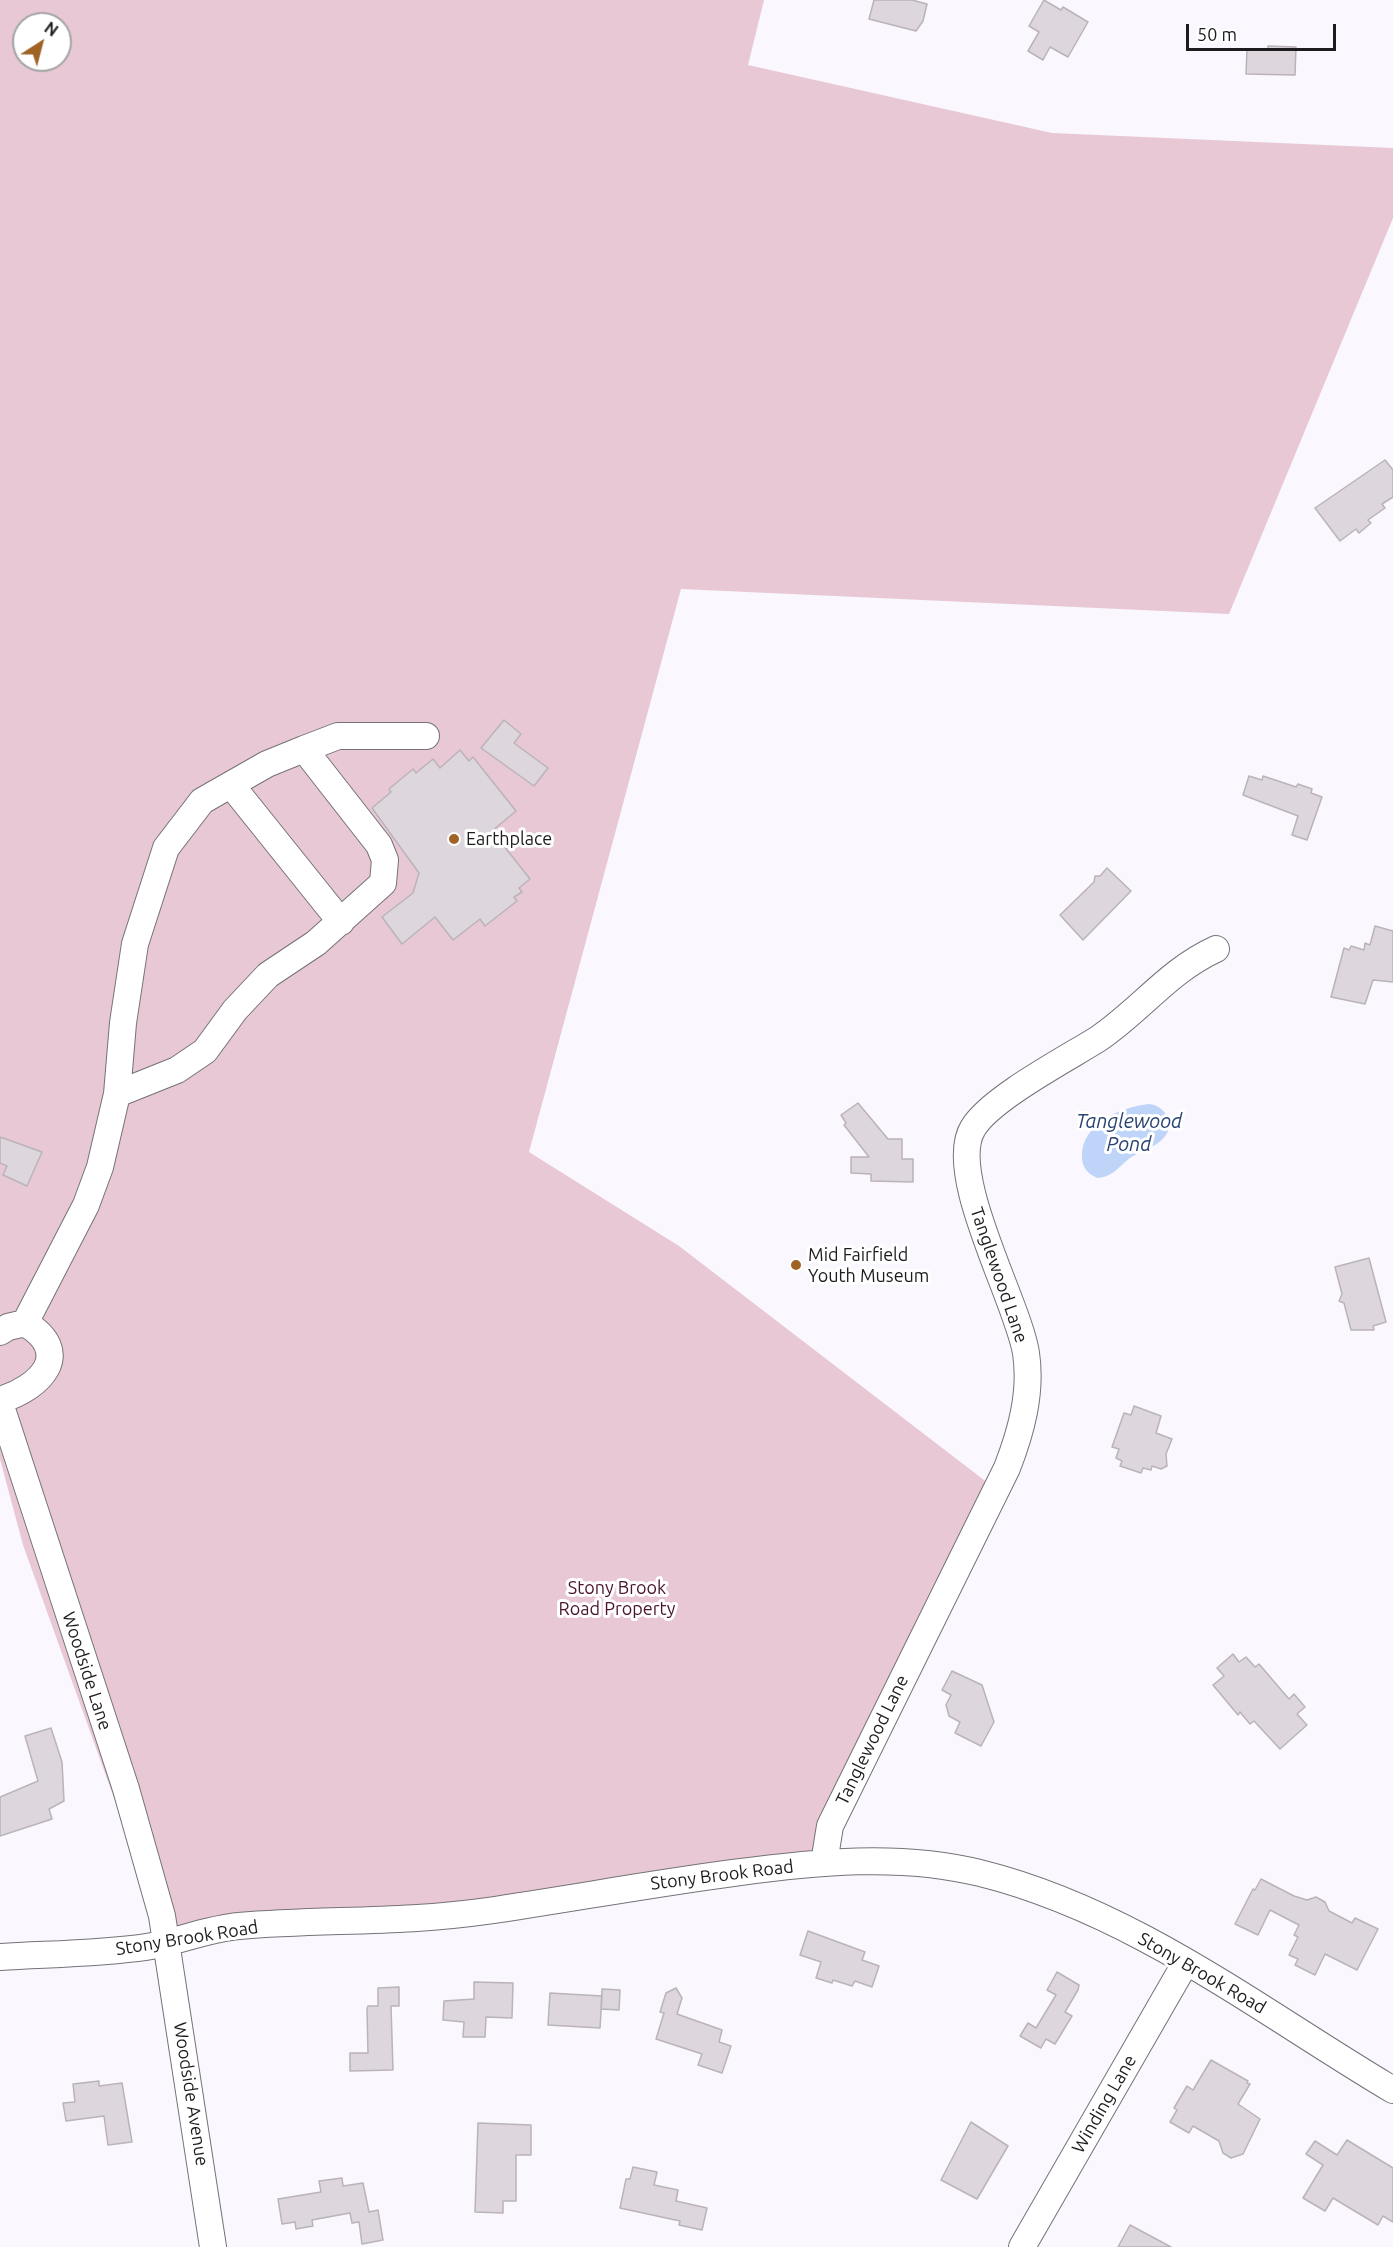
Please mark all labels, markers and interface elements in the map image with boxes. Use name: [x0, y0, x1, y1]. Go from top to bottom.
north arrow: [12, 12, 72, 72]
scale bar: [1189, 12, 1339, 50]
text: N: [41, 18, 62, 40]
text: 50 m: [1197, 24, 1237, 44]
place label: Earthplace: [466, 828, 552, 850]
marker: Earthplace: [447, 832, 461, 846]
water label: Tanglewood Pond: [1076, 1109, 1182, 1156]
street label: Tanglewood Lane: [966, 1204, 1032, 1346]
place label: Mid Fairfield Youth Museum: [808, 1244, 929, 1286]
marker: Mid Fairfield Youth Museum: [789, 1258, 803, 1272]
park label: Stony Brook Road Property: [559, 1577, 675, 1620]
street label: Woodside Lane: [58, 1609, 116, 1733]
street label: Tanglewood Lane: [831, 1671, 913, 1809]
street label: Stony Brook Road: [649, 1856, 795, 1894]
street label: Stony Brook Road: [114, 1916, 260, 1960]
street label: Stony Brook Road: [1134, 1928, 1270, 2018]
street label: Woodside Avenue: [169, 2021, 213, 2167]
street label: Winding Lane: [1067, 2051, 1141, 2157]

